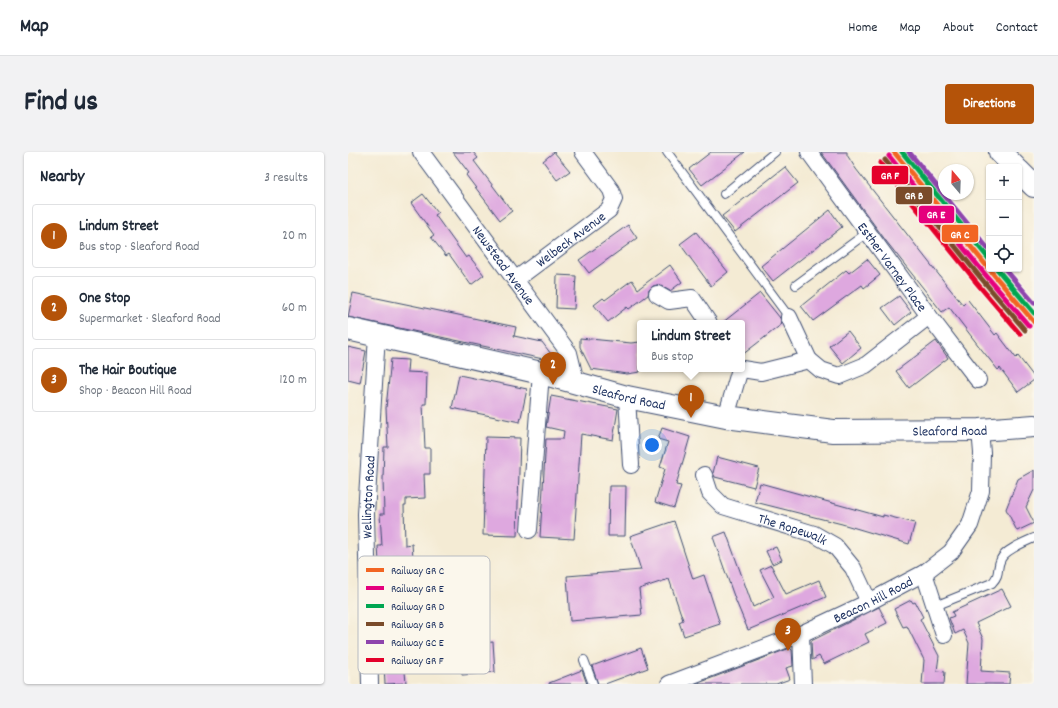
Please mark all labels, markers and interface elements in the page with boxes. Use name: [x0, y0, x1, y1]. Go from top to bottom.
text: Map: [20, 14, 49, 41]
text: Home: [848, 18, 877, 38]
text: Map: [899, 18, 921, 38]
text: About: [943, 18, 974, 38]
text: Contact: [996, 18, 1038, 38]
text: Find us: [24, 84, 98, 124]
button: Directions: [945, 84, 1034, 124]
north arrow: [938, 164, 974, 200]
map controls: [986, 164, 1022, 272]
button: +: [986, 164, 1022, 200]
line badge: GR F: [871, 165, 909, 185]
text: Nearby: [40, 166, 84, 190]
text: 3 results: [264, 169, 308, 188]
text: GR F: [881, 169, 900, 185]
line badge: GR B: [895, 186, 933, 205]
text: GR B: [905, 189, 923, 205]
button: −: [986, 200, 1022, 236]
line badge: GR E: [918, 205, 955, 224]
street label: Welbeck Avenue: [532, 208, 611, 273]
text: GR E: [927, 208, 946, 224]
text: Lindum Street: [79, 216, 159, 238]
street label: Esther Varney Place: [852, 219, 931, 317]
street label: Newstead Avenue: [466, 222, 538, 310]
line badge: GR C: [941, 224, 979, 243]
text: 1: [53, 227, 55, 246]
text: 20 m: [282, 227, 307, 246]
text: GR C: [951, 228, 970, 244]
button: locate: [986, 236, 1022, 272]
text: Bus stop · Sleaford Road: [79, 238, 199, 257]
text: One Stop: [79, 288, 130, 310]
text: 2: [51, 299, 57, 318]
text: 60 m: [282, 299, 307, 318]
text: Supermarket · Sleaford Road: [79, 310, 221, 329]
popup: [637, 320, 745, 372]
text: Lindum Street: [651, 326, 731, 348]
text: Bus stop: [651, 348, 694, 367]
pin: 2: [540, 352, 566, 385]
text: The Hair Boutique: [79, 360, 177, 382]
text: 3: [51, 371, 57, 390]
text: 120 m: [279, 371, 307, 390]
street label: Sleaford Road: [590, 380, 667, 417]
text: Shop · Beacon Hill Road: [79, 382, 192, 401]
pin: 1: [678, 385, 704, 418]
street label: Sleaford Road: [912, 421, 988, 442]
your location: [642, 435, 662, 455]
street label: Wellington Road: [358, 455, 382, 539]
street label: The Ropewalk: [756, 509, 831, 552]
legend: [358, 556, 490, 674]
text: Railway GR C: [391, 564, 445, 580]
street label: Beacon Hill Road: [831, 572, 917, 629]
text: Railway GR E: [391, 582, 444, 598]
text: Railway GR D: [391, 600, 445, 616]
text: Railway GR B: [391, 618, 444, 634]
pin: 3: [775, 618, 801, 651]
text: Railway GC E: [391, 636, 444, 652]
text: Railway GR F: [391, 654, 444, 670]

